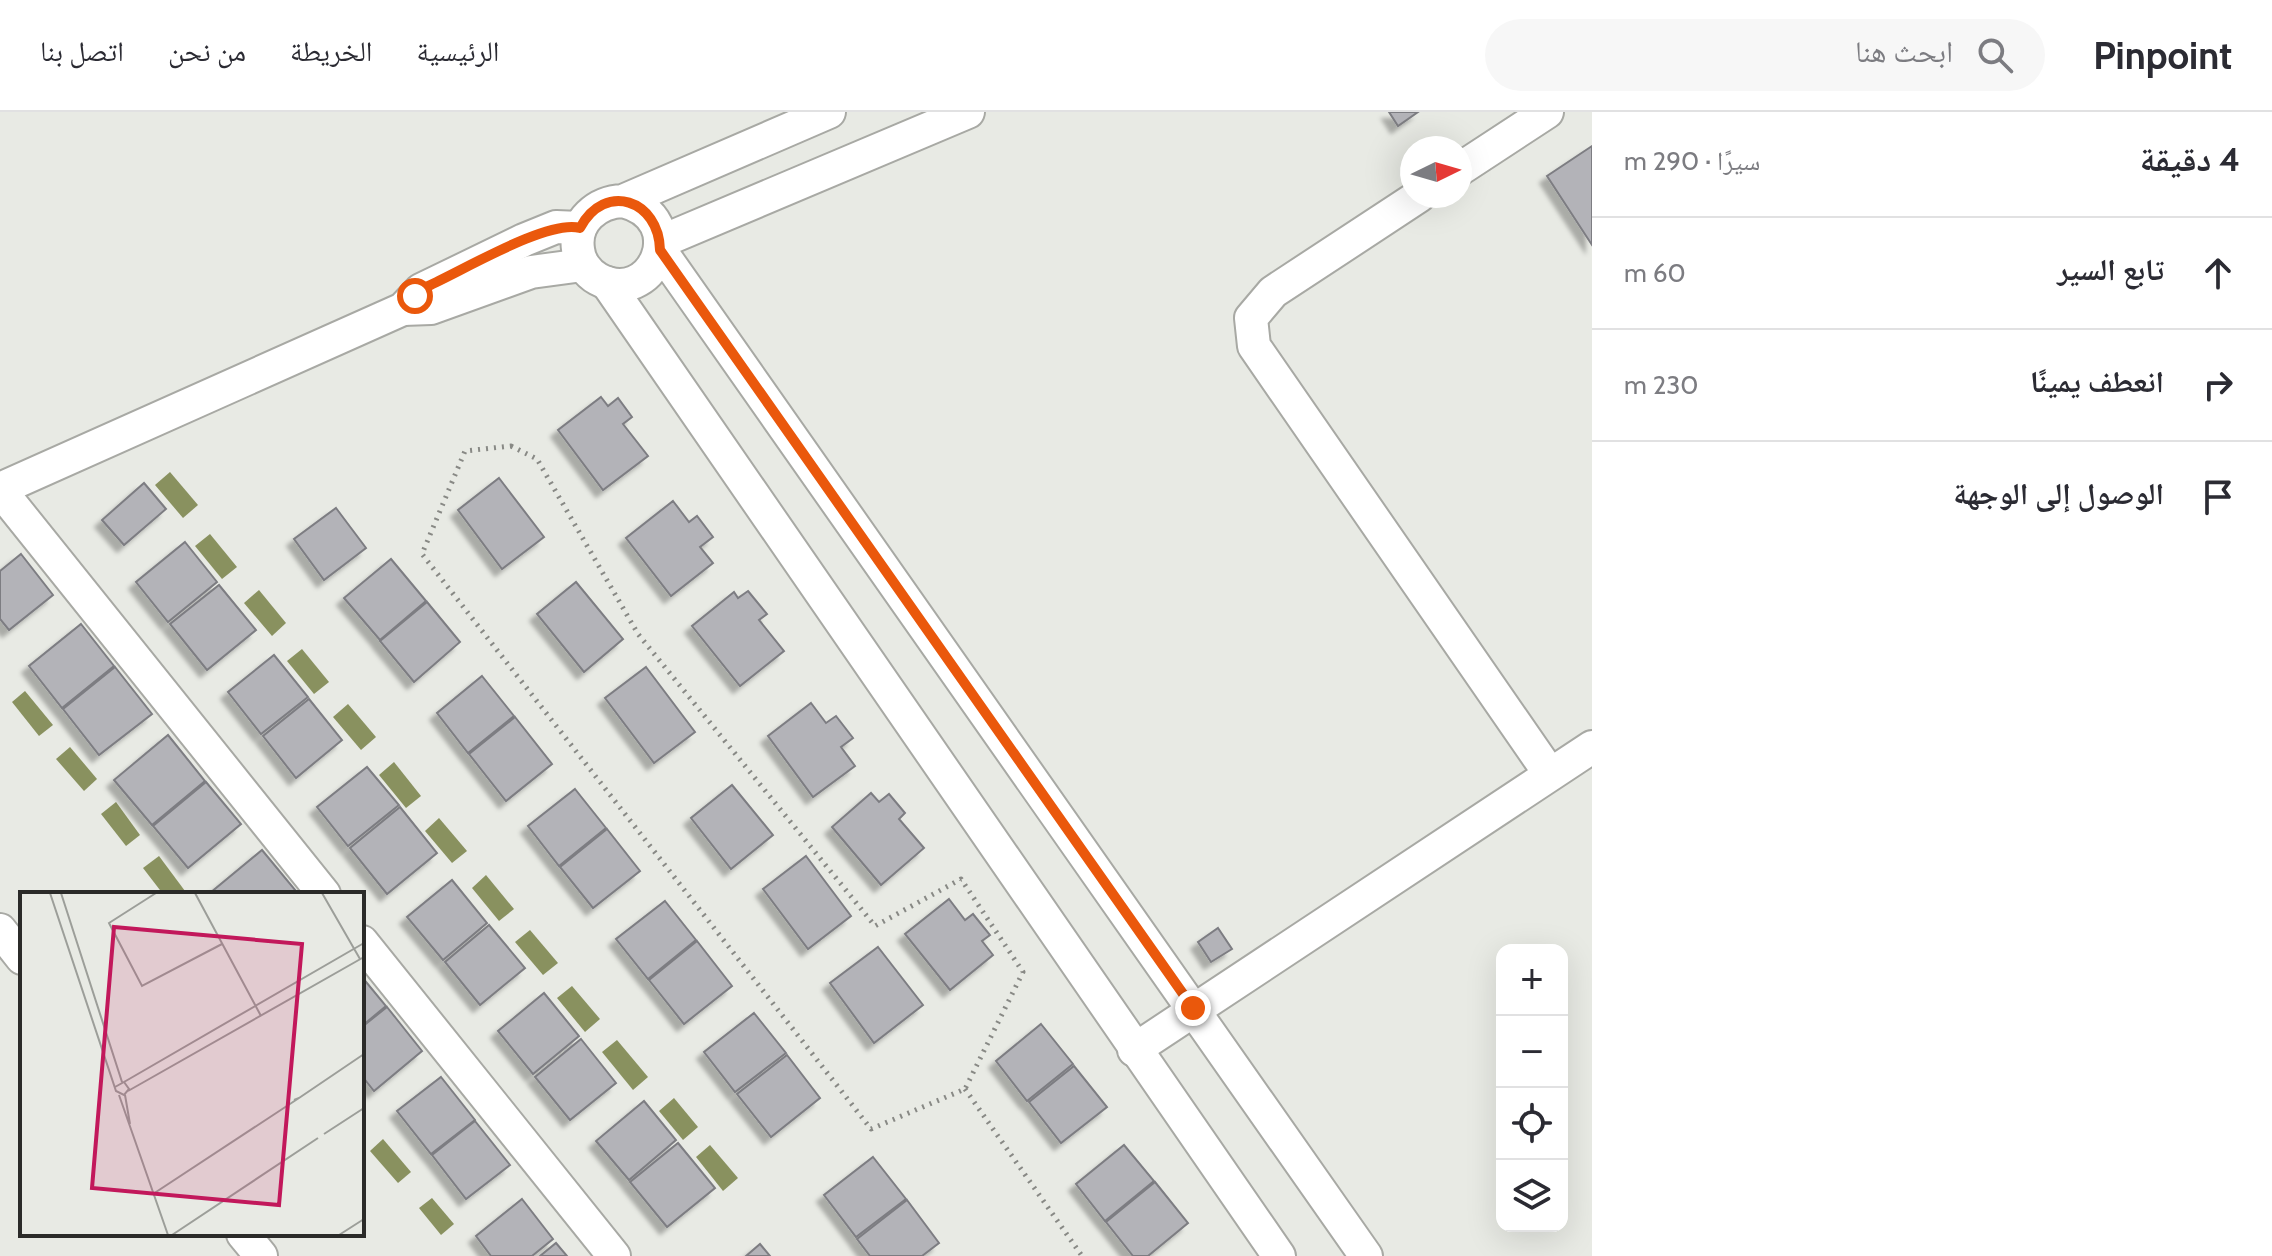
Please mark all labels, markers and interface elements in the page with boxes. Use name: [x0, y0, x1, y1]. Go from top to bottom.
search box: [1485, 19, 2045, 91]
text: Pinpoint: [2093, 32, 2232, 79]
text: ابحث هنا: [1855, 33, 1953, 70]
icon: search: [1973, 33, 2017, 77]
text: اتصل بنا: [40, 34, 124, 68]
text: من نحن: [168, 34, 246, 68]
text: الخريطة: [290, 34, 373, 68]
text: الرئيسية: [417, 34, 500, 68]
north arrow: [1400, 136, 1472, 208]
text: 4 دقيقة: [2140, 138, 2240, 180]
text: سيرًا · 290 m: [1624, 145, 1760, 177]
text: تابع السير: [2057, 251, 2164, 288]
icon: ahead: [2196, 251, 2240, 295]
text: 60 m: [1624, 257, 1686, 289]
route start: [397, 278, 433, 314]
text: انعطف يمينًا: [2030, 363, 2164, 400]
icon: right: [2196, 363, 2240, 407]
text: 230 m: [1624, 369, 1699, 401]
text: الوصول إلى الوجهة: [1953, 475, 2164, 512]
icon: arrive: [2196, 475, 2240, 519]
inset map: [20, 892, 364, 1236]
map controls: [1496, 944, 1568, 1232]
button: +: [1496, 944, 1568, 1016]
route end: [1175, 990, 1211, 1026]
button: −: [1496, 1016, 1568, 1088]
button: locate: [1496, 1088, 1568, 1160]
button: layers: [1496, 1160, 1568, 1232]

